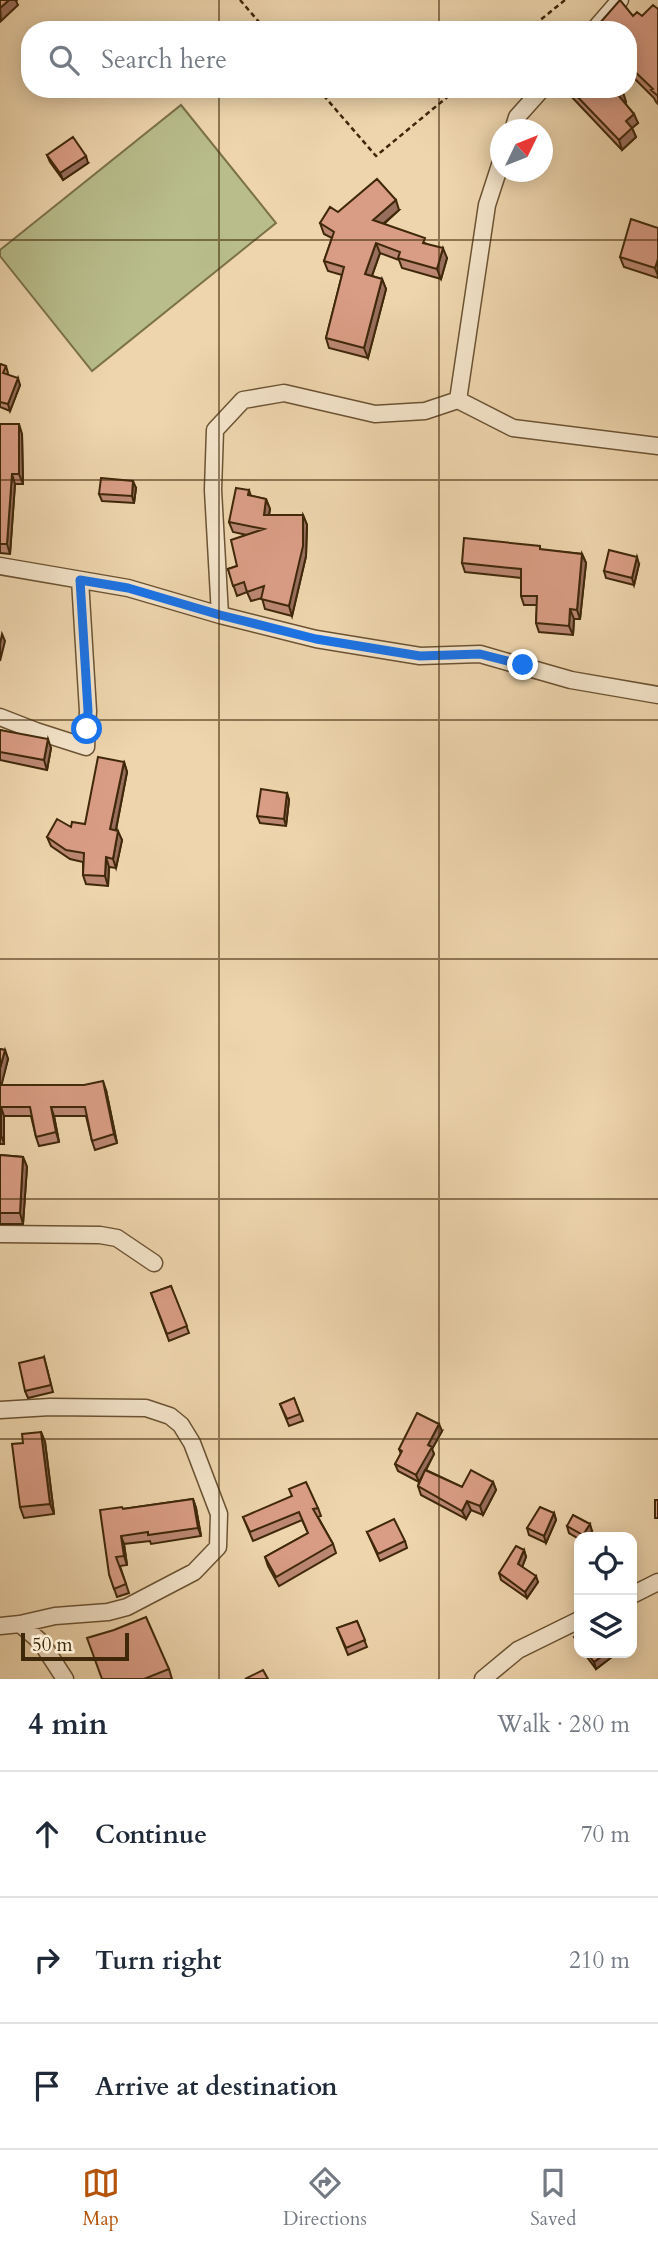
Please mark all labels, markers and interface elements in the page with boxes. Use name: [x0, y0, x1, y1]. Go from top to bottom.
search box: [21, 21, 637, 98]
icon: search: [45, 41, 83, 79]
text: Search here: [101, 42, 227, 77]
north arrow: [490, 119, 553, 182]
route end: [507, 649, 538, 680]
route start: [71, 713, 102, 744]
map controls: [574, 1532, 637, 1658]
button: locate: [574, 1532, 637, 1595]
button: layers: [574, 1595, 637, 1658]
scale bar: [21, 1630, 130, 1662]
text: 50 m: [32, 1632, 73, 1658]
text: 4 min: [28, 1704, 108, 1745]
text: Walk · 280 m: [497, 1709, 630, 1740]
icon: ahead: [28, 1815, 66, 1853]
text: Continue: [95, 1817, 207, 1852]
text: 70 m: [581, 1819, 630, 1850]
icon: right: [28, 1941, 66, 1979]
text: Turn right: [95, 1943, 222, 1978]
text: 210 m: [569, 1945, 630, 1976]
icon: arrive: [28, 2067, 66, 2105]
text: Arrive at destination: [95, 2069, 338, 2104]
tab: Map: [82, 2164, 120, 2232]
tab: Directions: [283, 2164, 367, 2232]
tab: Saved: [530, 2164, 576, 2232]

